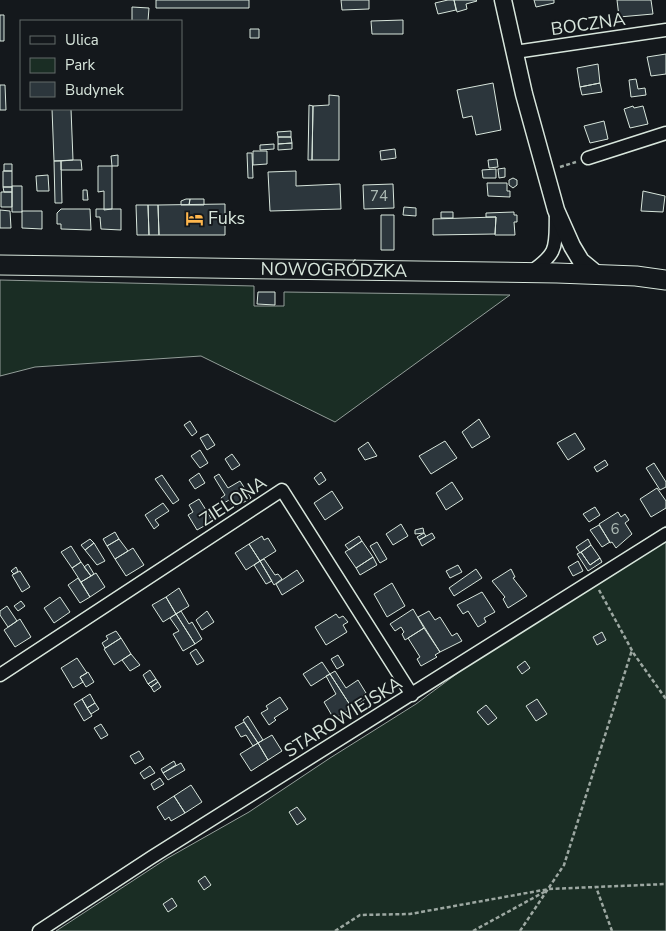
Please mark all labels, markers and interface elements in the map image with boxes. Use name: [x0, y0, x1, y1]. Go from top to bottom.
street label: BOCZNA: [549, 7, 627, 41]
legend: [20, 20, 182, 110]
text: Ulica: [65, 30, 99, 50]
text: Park: [65, 55, 95, 75]
text: Budynek: [65, 80, 125, 100]
house number: 74: [370, 186, 388, 206]
place label: Fuks: [208, 206, 245, 230]
hotel icon: Fuks: [184, 208, 204, 228]
street label: NOWOGRÓDZKA: [260, 257, 407, 283]
street label: ZIELONA: [195, 470, 271, 532]
house number: 6: [610, 519, 620, 539]
street label: STAROWIEJSKA: [280, 671, 406, 763]

